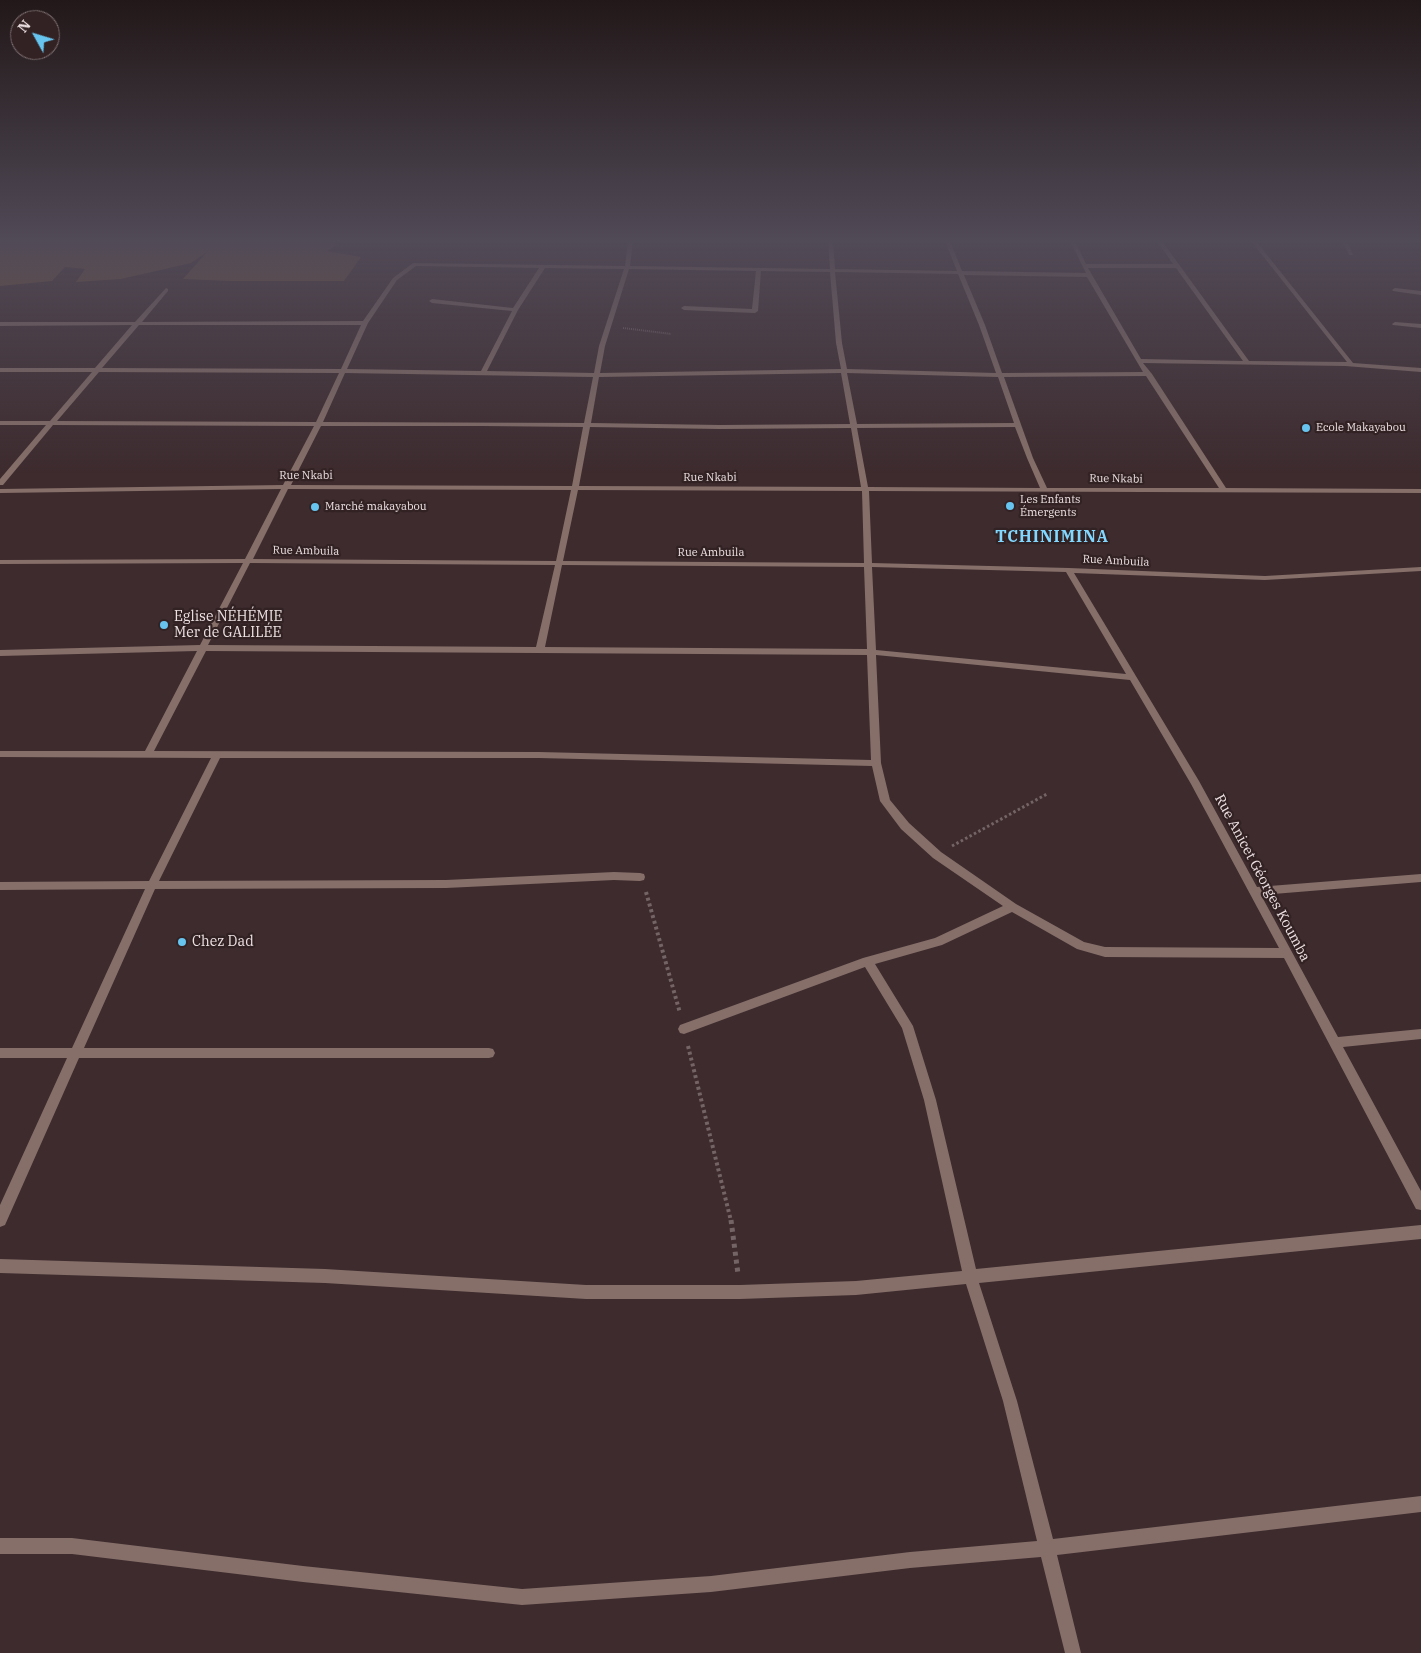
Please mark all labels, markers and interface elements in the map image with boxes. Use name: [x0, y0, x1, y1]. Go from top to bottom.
north arrow: [10, 10, 60, 60]
text: N: [14, 16, 35, 36]
place label: Ecole Makayabou: [1316, 421, 1406, 435]
marker: Ecole Makayabou: [1300, 422, 1312, 434]
street label: Rue Nkabi: [279, 469, 333, 483]
street label: Rue Nkabi: [683, 471, 737, 485]
street label: Rue Nkabi: [1089, 472, 1143, 486]
place label: Les Enfants Émergents: [1020, 493, 1080, 519]
place label: Marché makayabou: [325, 500, 427, 514]
marker: Les Enfants Émergents: [1004, 500, 1016, 512]
marker: Marché makayabou: [309, 501, 321, 513]
district label: TCHINIMINA: [994, 527, 1110, 547]
street label: Rue Ambuila: [272, 544, 340, 558]
street label: Rue Ambuila: [678, 546, 744, 560]
street label: Rue Ambuila: [1082, 553, 1150, 569]
place label: Eglise NÉHÉMIE Mer de GALILÉE: [174, 609, 283, 642]
marker: Eglise NÉHÉMIE Mer de GALILÉE: [158, 619, 170, 631]
street label: Rue Anicet Géorges Koumba: [1211, 792, 1313, 964]
place label: Chez Dad: [192, 934, 254, 950]
marker: Chez Dad: [176, 936, 188, 948]

